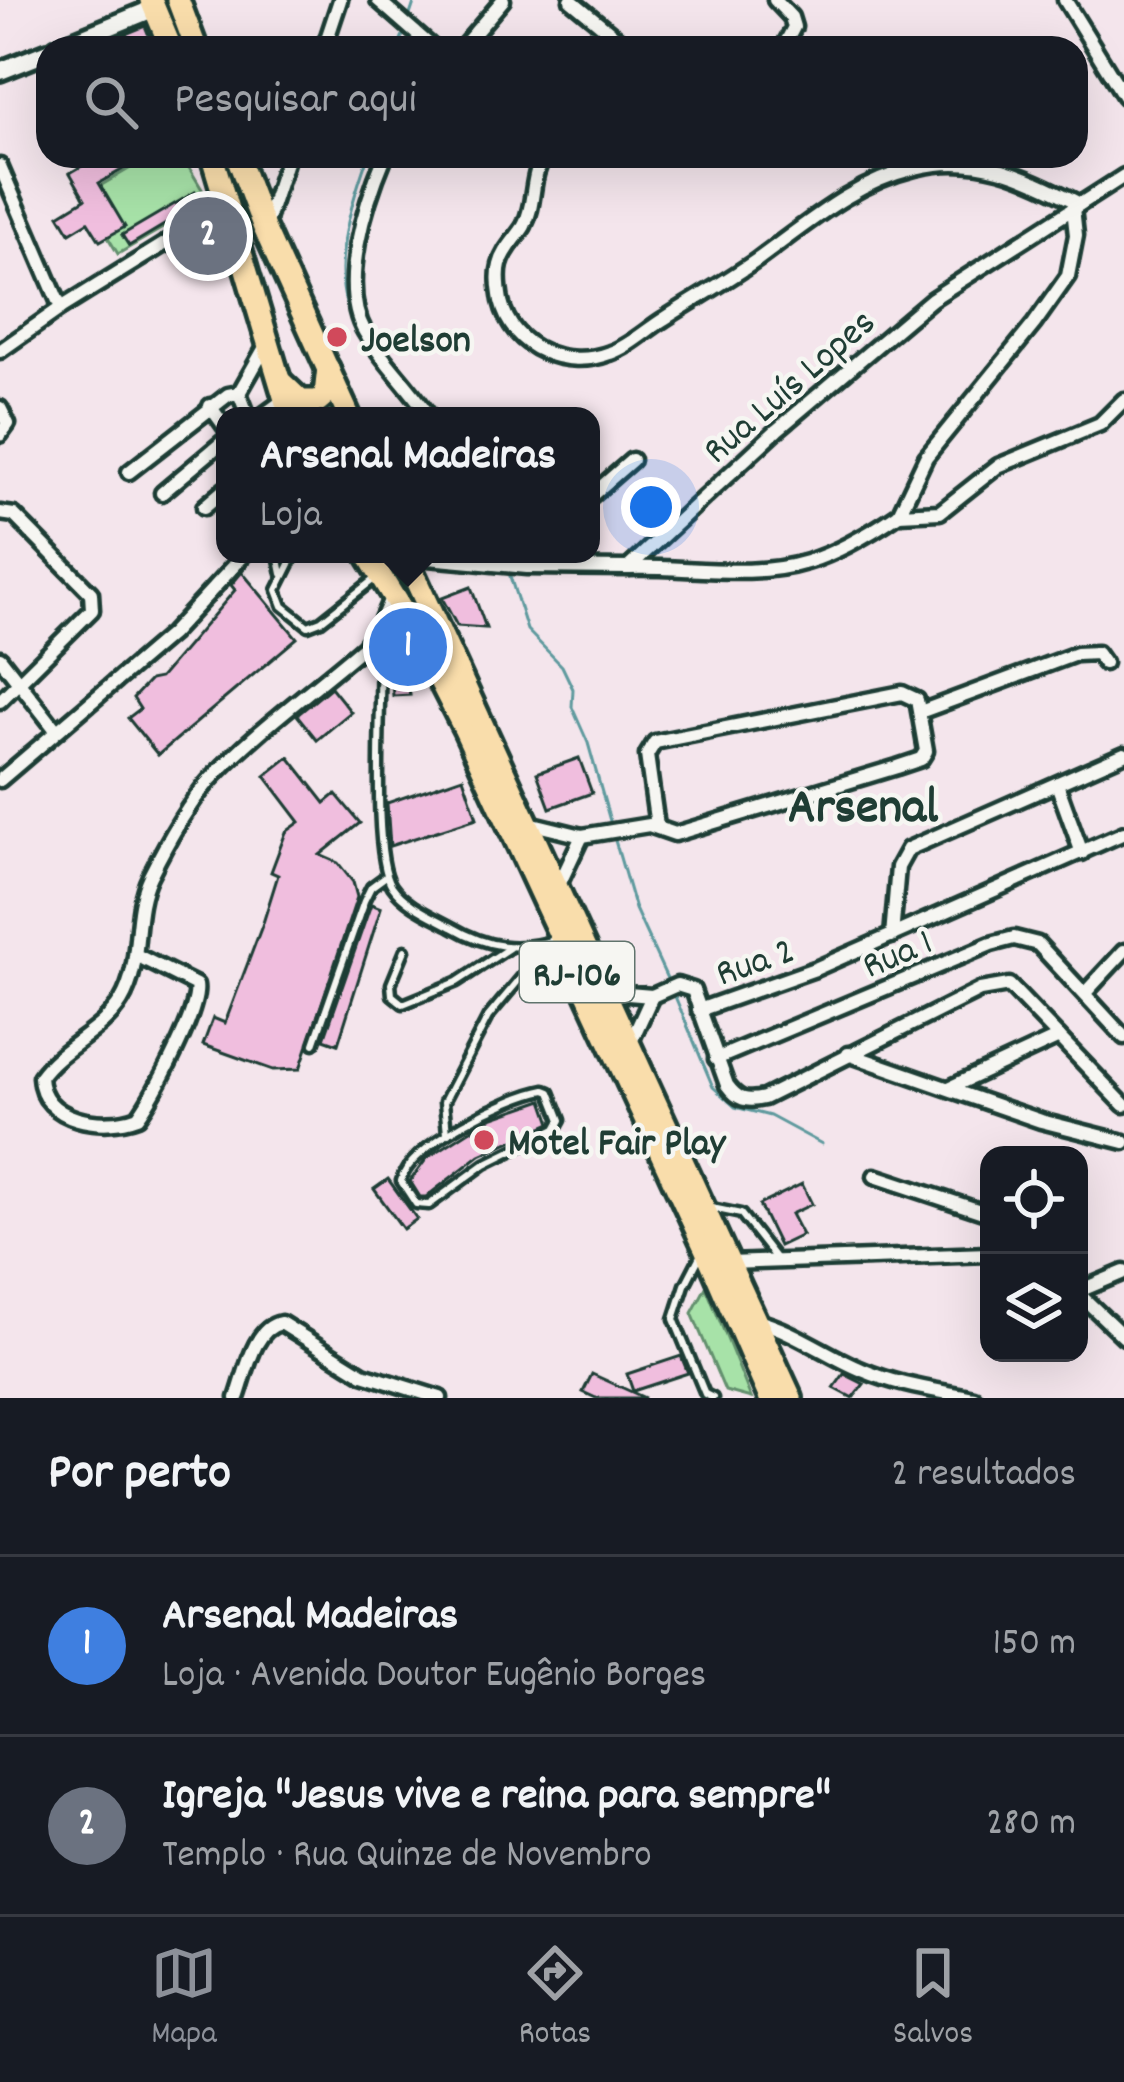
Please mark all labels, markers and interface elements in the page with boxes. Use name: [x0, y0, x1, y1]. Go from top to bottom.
search box: [36, 36, 1088, 168]
icon: search: [78, 69, 144, 135]
text: Pesquisar aqui: [174, 70, 417, 134]
pin: 2: [169, 191, 247, 281]
street label: Rua Luís Lopes: [693, 298, 890, 480]
place label: Joelson: [361, 316, 471, 371]
marker: Joelson: [324, 324, 350, 350]
popup: [216, 407, 600, 563]
text: Arsenal Madeiras: [260, 426, 556, 490]
your location: [621, 477, 681, 537]
text: Loja: [260, 490, 322, 545]
pin: 1: [369, 602, 447, 692]
district label: Arsenal: [788, 775, 939, 847]
street label: Rua 1: [855, 918, 942, 996]
street label: Rua 2: [709, 926, 803, 1004]
road number: RJ-106: [520, 942, 634, 1002]
place label: Motel Fair Play: [508, 1119, 726, 1174]
marker: Motel Fair Play: [471, 1127, 497, 1153]
map controls: [980, 1146, 1088, 1362]
button: locate: [980, 1146, 1088, 1254]
button: layers: [980, 1254, 1088, 1362]
text: Por perto: [48, 1440, 231, 1512]
text: 2 resultados: [891, 1449, 1076, 1504]
text: Arsenal Madeiras: [162, 1586, 458, 1650]
text: 1: [83, 1618, 91, 1673]
text: 150 m: [992, 1618, 1076, 1673]
text: Loja · Avenida Doutor Eugênio Borges: [162, 1650, 706, 1705]
text: Igreja "Jesus vive e reina para sempre": [162, 1766, 831, 1830]
text: 2: [78, 1798, 96, 1853]
text: 280 m: [986, 1798, 1076, 1853]
text: Templo · Rua Quinze de Novembro: [162, 1830, 652, 1885]
tab: Mapa: [151, 1940, 217, 2059]
tab: Rotas: [519, 1940, 591, 2059]
tab: Salvos: [893, 1940, 973, 2059]

